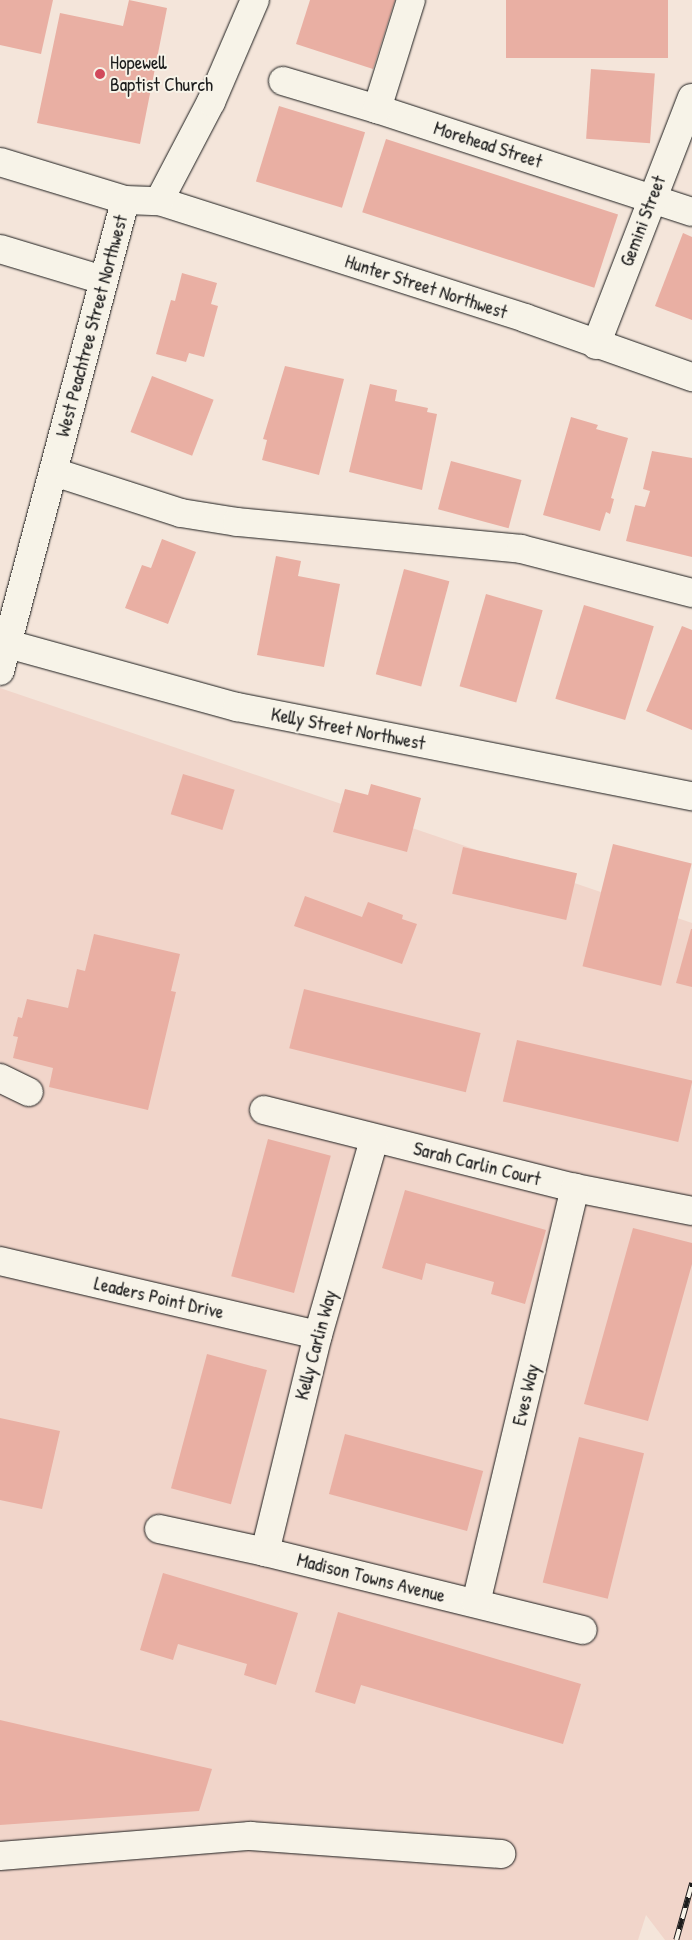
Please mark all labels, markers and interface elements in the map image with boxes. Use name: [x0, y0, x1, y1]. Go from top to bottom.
place label: Hopewell Baptist Church: [110, 52, 213, 96]
marker: Hopewell Baptist Church: [94, 68, 106, 80]
street label: Morehead Street: [431, 117, 545, 173]
street label: Gemini Street: [615, 172, 671, 270]
street label: West Peachtree Street Northwest: [51, 213, 133, 439]
street label: Hunter Street Northwest: [342, 250, 510, 324]
street label: Kelly Street Northwest: [269, 703, 427, 755]
street label: Sarah Carlin Court: [411, 1137, 543, 1191]
street label: Leaders Point Drive: [92, 1272, 226, 1324]
street label: Kelly Carlin Way: [290, 1288, 342, 1402]
street label: Eves Way: [508, 1362, 544, 1428]
street label: Madison Towns Avenue: [294, 1549, 448, 1607]

